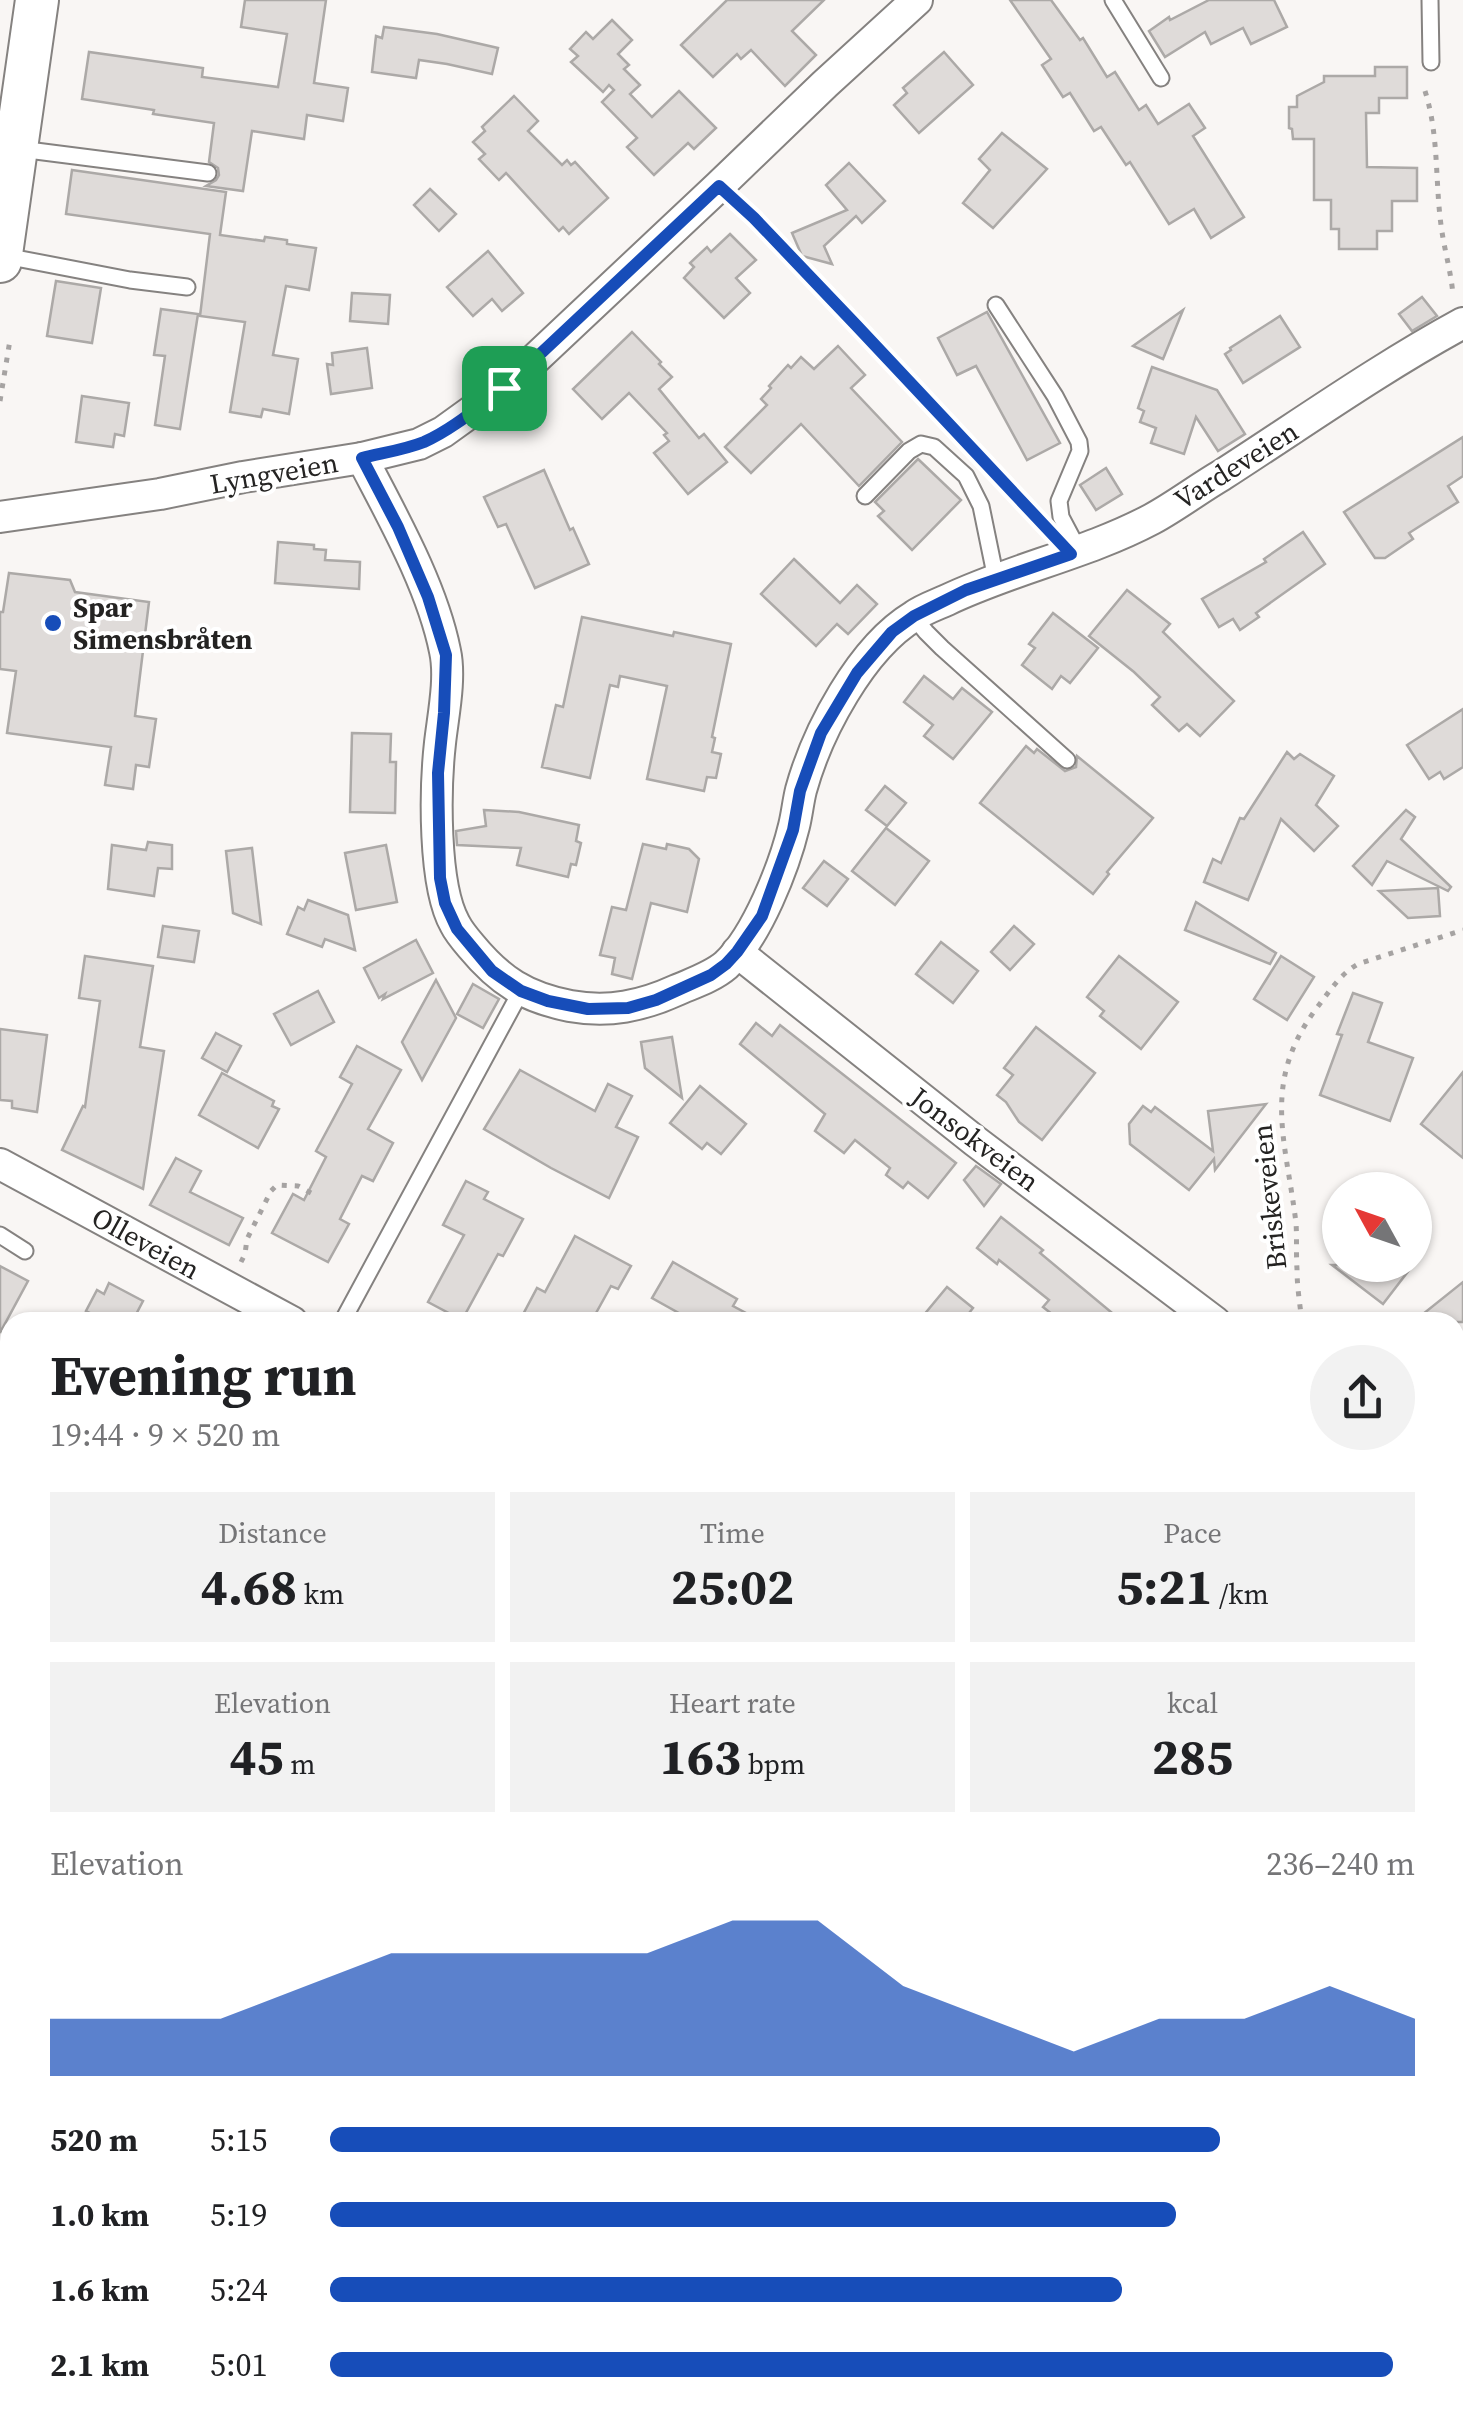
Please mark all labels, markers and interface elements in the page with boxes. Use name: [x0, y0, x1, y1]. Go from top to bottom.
pin: [462, 346, 547, 431]
icon: arrive: [477, 361, 532, 416]
street label: Vardeveien: [1167, 412, 1305, 518]
street label: Lyngveien: [207, 443, 341, 503]
place label: Spar Simensbråten: [73, 588, 253, 658]
marker: Spar Simensbråten: [42, 612, 64, 634]
street label: Jonsokveien: [902, 1077, 1047, 1200]
street label: Briskeveien: [1242, 1122, 1296, 1272]
north arrow: [1322, 1172, 1432, 1282]
map controls: [1322, 1172, 1432, 1282]
street label: Olleveien: [85, 1198, 207, 1288]
text: Evening run: [50, 1338, 357, 1413]
button: share: [1310, 1345, 1415, 1450]
text: 19:44 · 9 × 520 m: [50, 1413, 280, 1457]
text: Distance: [218, 1514, 327, 1552]
text: Time: [700, 1514, 765, 1552]
text: Pace: [1163, 1514, 1222, 1552]
text: 4.68: [201, 1552, 297, 1621]
text: 25:02: [671, 1552, 794, 1621]
text: 5:21: [1116, 1552, 1213, 1621]
text: km: [297, 1575, 344, 1613]
text: /km: [1213, 1575, 1269, 1613]
text: Elevation: [214, 1684, 331, 1722]
text: Heart rate: [669, 1684, 796, 1722]
text: kcal: [1167, 1684, 1218, 1722]
text: 45: [230, 1722, 284, 1791]
text: 163: [660, 1722, 741, 1791]
text: 285: [1152, 1722, 1233, 1791]
text: m: [284, 1745, 315, 1783]
text: bpm: [741, 1745, 805, 1783]
text: Elevation: [50, 1842, 184, 1886]
text: 236–240 m: [1266, 1842, 1415, 1886]
text: 520 m: [50, 2118, 138, 2162]
text: 5:15: [210, 2118, 268, 2162]
text: 1.0 km: [50, 2193, 149, 2237]
text: 5:19: [210, 2193, 268, 2237]
text: 1.6 km: [50, 2268, 149, 2312]
text: 5:24: [210, 2268, 268, 2312]
text: 2.1 km: [50, 2343, 149, 2387]
text: 5:01: [210, 2343, 268, 2387]

